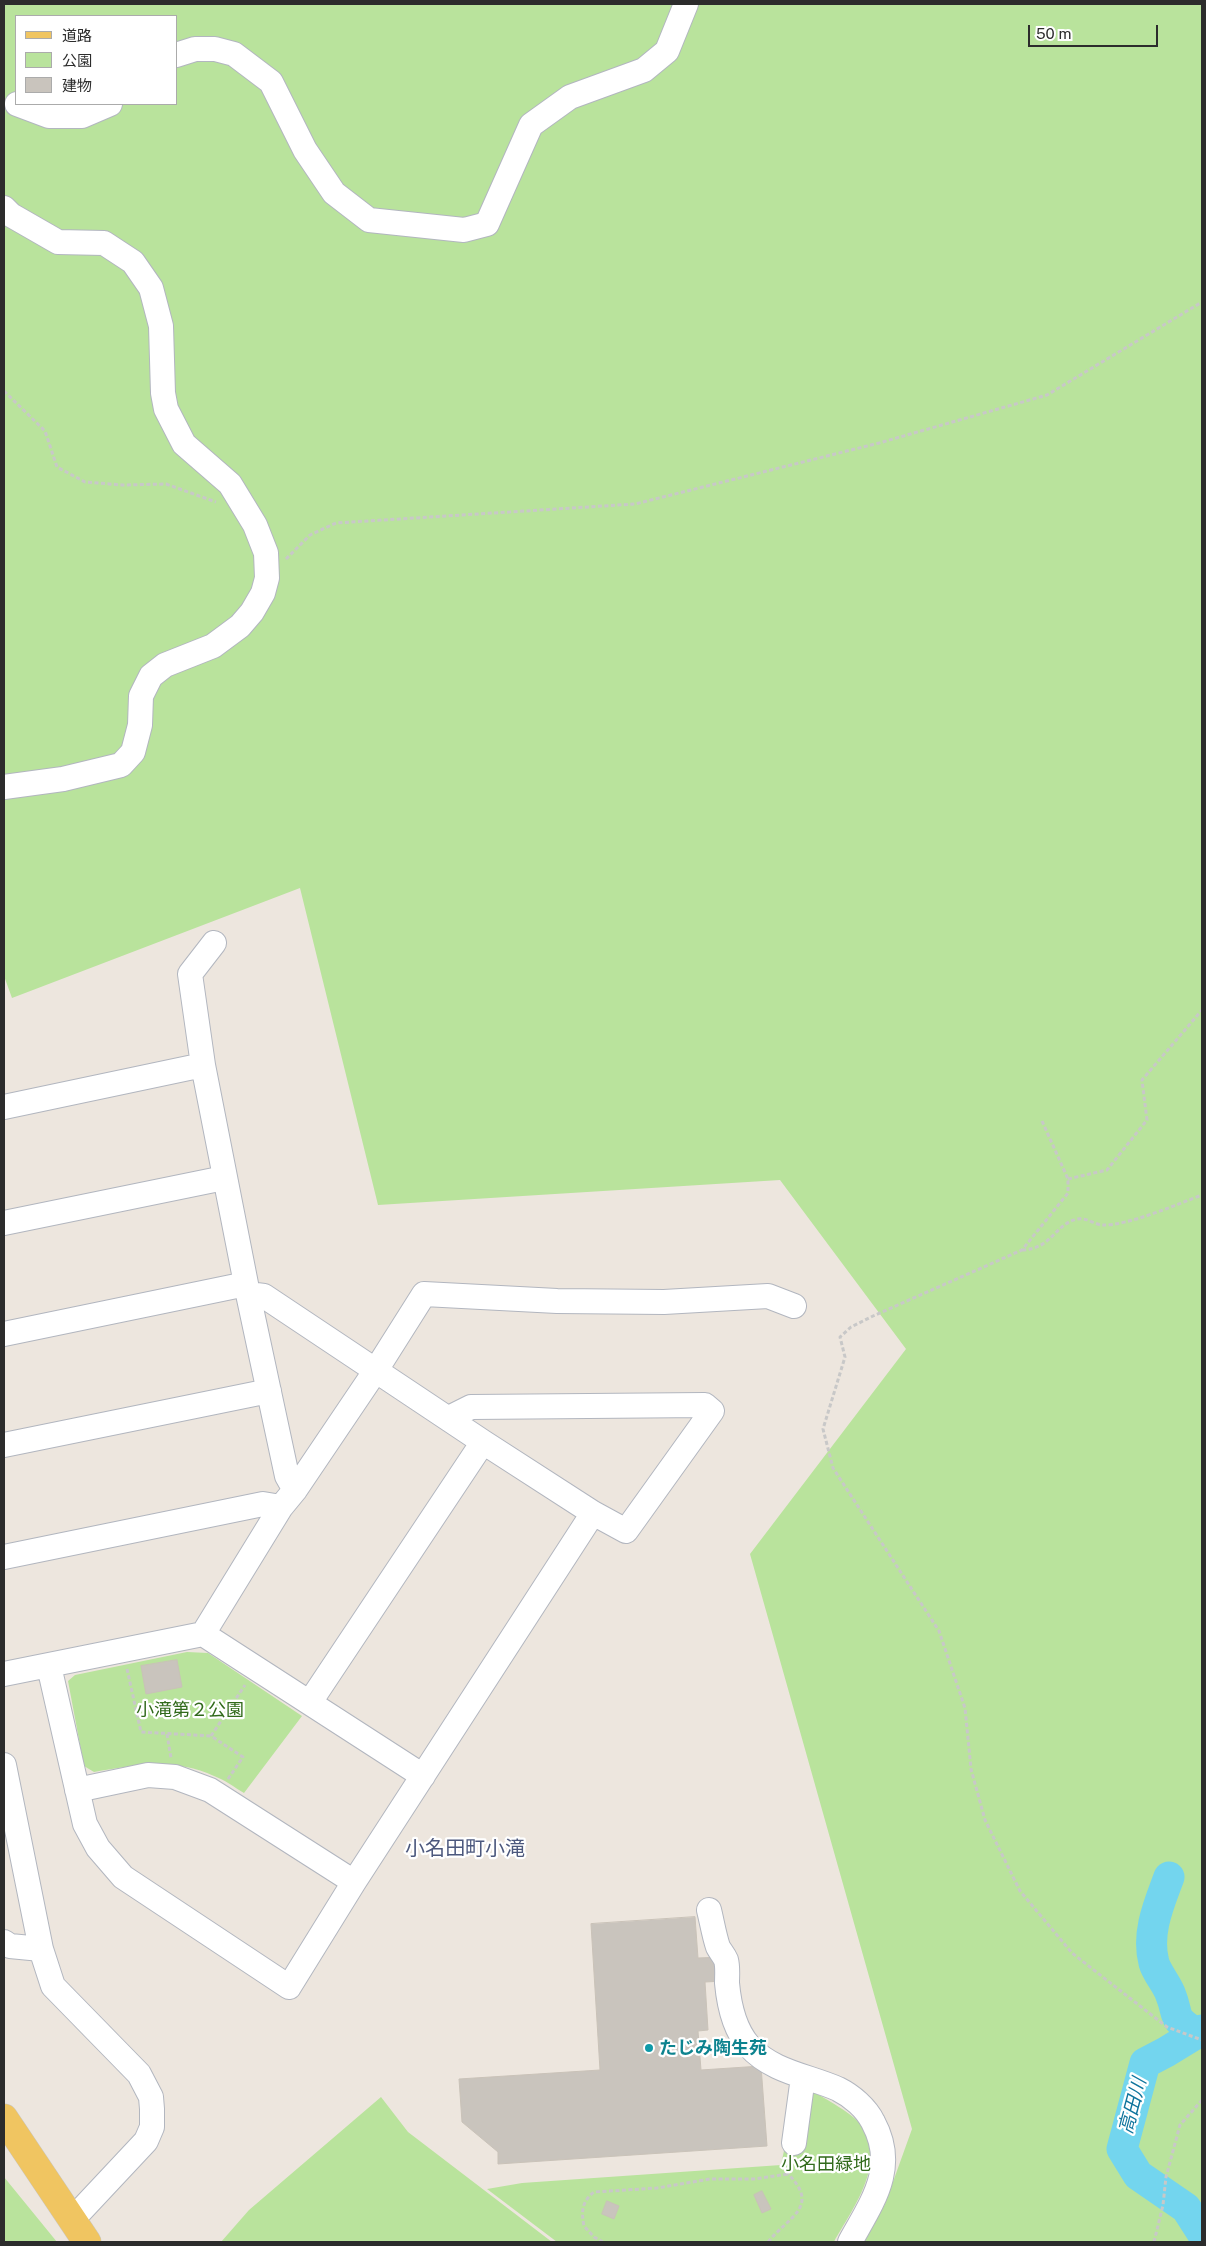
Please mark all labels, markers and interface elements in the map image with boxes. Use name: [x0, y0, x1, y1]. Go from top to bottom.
legend: [15, 15, 178, 105]
scale bar: [1031, 15, 1161, 47]
text: 50 m: [1036, 25, 1071, 42]
text: 道路: [62, 27, 92, 44]
text: 公園: [62, 52, 92, 69]
text: 建物: [62, 77, 92, 94]
park label: 小滝第２公園: [136, 1699, 244, 1721]
district label: 小名田町小滝: [405, 1837, 525, 1861]
place label: たじみ陶生苑: [659, 2037, 767, 2059]
marker: たじみ陶生苑: [643, 2042, 655, 2054]
water label: 高田川: [1115, 2076, 1151, 2136]
park label: 小名田緑地: [781, 2153, 871, 2175]

